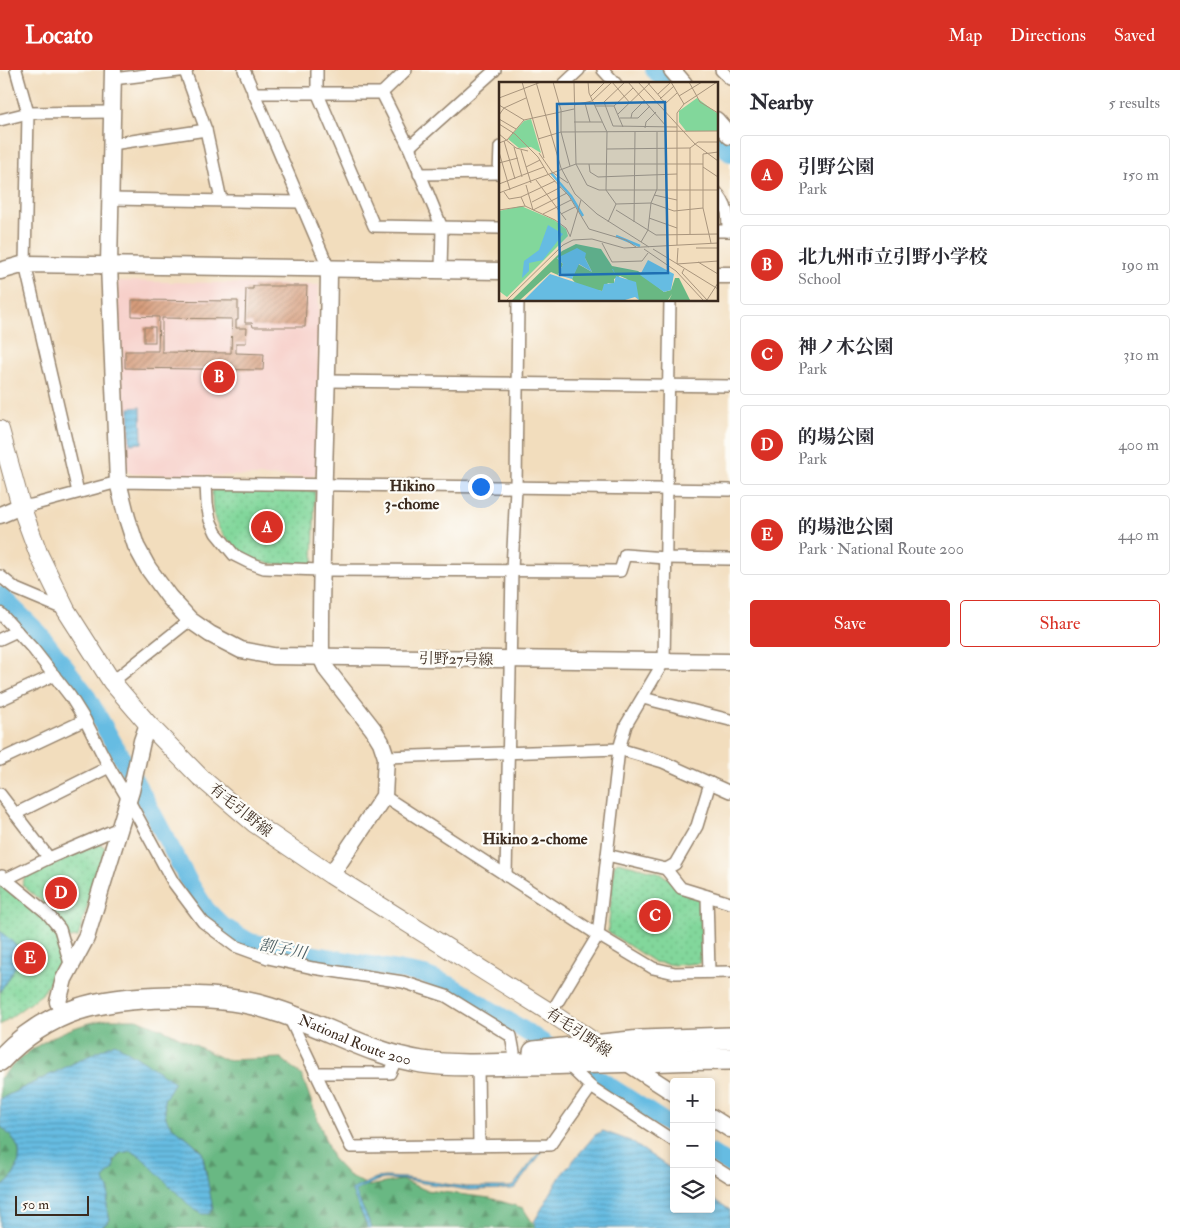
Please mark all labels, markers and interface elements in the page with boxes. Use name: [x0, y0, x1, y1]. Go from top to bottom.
text: Locato: [25, 20, 93, 51]
text: Map: [949, 24, 982, 47]
text: Directions: [1010, 24, 1086, 47]
text: Saved: [1114, 24, 1155, 47]
inset map: [499, 82, 718, 301]
text: Nearby: [750, 89, 813, 116]
text: 5 results: [1109, 93, 1160, 113]
text: 引野公園: [798, 155, 874, 179]
text: A: [762, 165, 772, 185]
text: 150 m: [1122, 165, 1159, 185]
text: Park: [798, 179, 827, 199]
text: 北九州市立引野小学校: [798, 245, 988, 269]
text: B: [762, 255, 772, 275]
text: 190 m: [1121, 255, 1159, 275]
text: School: [798, 269, 841, 289]
text: 神ノ木公園: [798, 335, 893, 359]
text: C: [761, 345, 773, 365]
text: 310 m: [1123, 345, 1159, 365]
pin: B: [203, 358, 235, 396]
text: Park: [798, 359, 827, 379]
text: 的場公園: [798, 425, 874, 449]
text: D: [760, 435, 774, 455]
text: 400 m: [1118, 435, 1159, 455]
text: Park: [798, 449, 827, 469]
your location: [468, 474, 494, 500]
district label: Hikino 3-chome: [385, 476, 440, 514]
pin: A: [251, 508, 283, 546]
text: 的場池公園: [798, 515, 893, 539]
text: E: [761, 525, 773, 545]
text: 440 m: [1118, 525, 1159, 545]
text: Park · National Route 200: [798, 539, 964, 559]
button: Save: [750, 600, 950, 647]
button: Share: [960, 600, 1160, 647]
street label: 引野27号線: [419, 649, 493, 670]
street label: 有毛引野線: [206, 779, 276, 841]
district label: Hikino 2-chome: [482, 829, 588, 849]
pin: D: [45, 874, 77, 912]
pin: C: [639, 897, 671, 935]
water label: 割子川: [257, 935, 310, 964]
pin: E: [14, 939, 46, 977]
street label: 有毛引野線: [542, 1004, 615, 1061]
street label: National Route 200: [296, 1010, 413, 1070]
map controls: [670, 1078, 715, 1213]
button: +: [670, 1078, 715, 1123]
button: −: [670, 1123, 715, 1168]
button: layers: [670, 1168, 715, 1213]
scale bar: [15, 1193, 89, 1216]
text: 50 m: [22, 1196, 49, 1213]

